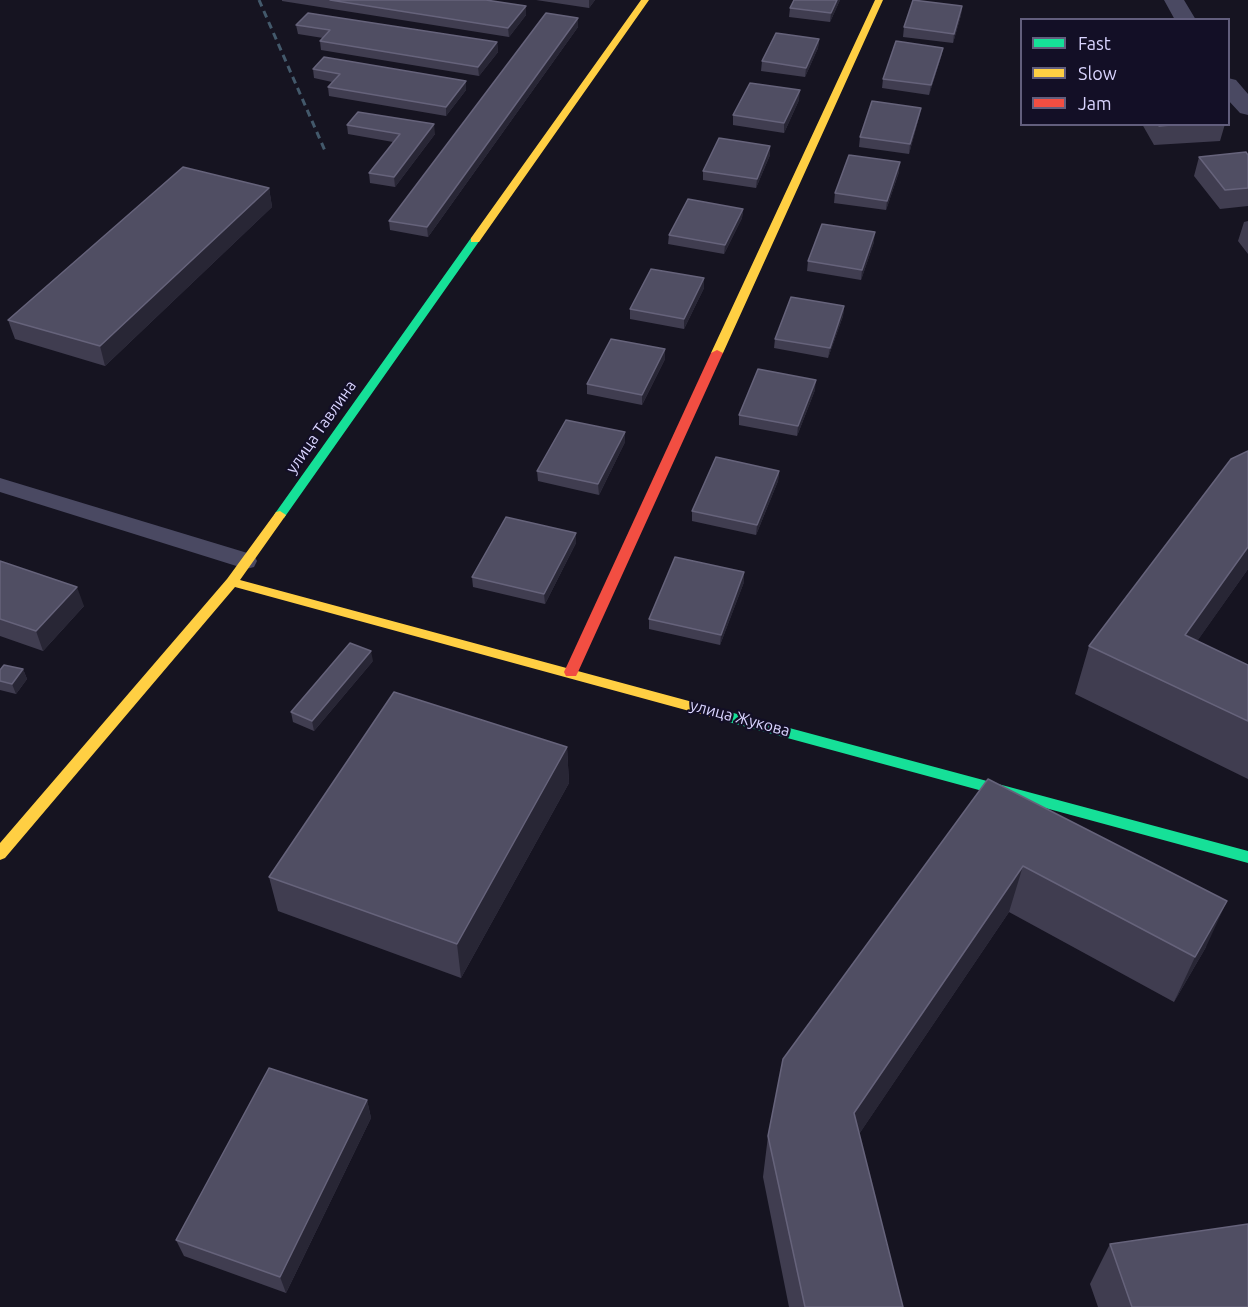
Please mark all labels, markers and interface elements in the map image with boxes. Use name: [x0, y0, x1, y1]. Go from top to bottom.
legend: [1020, 18, 1230, 126]
text: Fast: [1078, 33, 1111, 53]
text: Slow: [1078, 63, 1117, 83]
text: Jam: [1078, 93, 1112, 113]
street label: улица Тавлина: [282, 377, 360, 477]
street label: улица Жукова: [688, 695, 792, 741]

